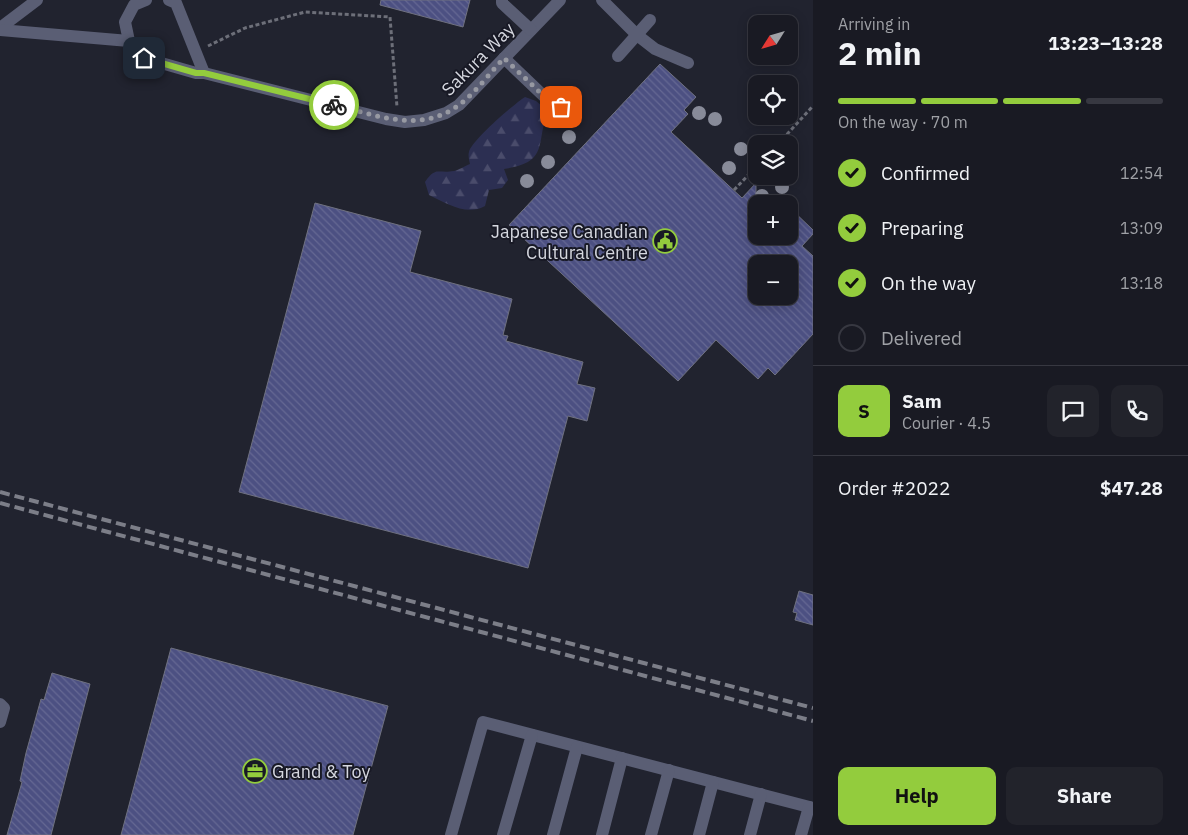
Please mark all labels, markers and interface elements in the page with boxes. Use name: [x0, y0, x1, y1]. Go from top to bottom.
text: Arriving in: [838, 14, 910, 34]
north arrow: [748, 15, 798, 65]
map controls: [748, 15, 798, 305]
street label: Sakura Way: [437, 17, 520, 100]
text: 13:23–13:28: [1048, 31, 1163, 55]
text: 2 min: [838, 32, 922, 74]
pin: [123, 37, 165, 79]
icon: home: [130, 44, 158, 72]
button: locate: [748, 75, 798, 125]
courier: [309, 80, 359, 130]
pin: [540, 86, 582, 128]
icon: bike: [320, 91, 348, 119]
icon: bag: [547, 93, 575, 121]
text: On the way · 70 m: [838, 112, 968, 132]
button: layers: [748, 135, 798, 185]
icon: check: [838, 159, 866, 187]
text: Confirmed: [881, 161, 970, 185]
text: 12:54: [1120, 163, 1163, 183]
button: +: [748, 195, 798, 245]
icon: check: [838, 214, 866, 242]
text: Preparing: [881, 216, 963, 240]
text: 13:09: [1120, 218, 1163, 238]
place label: Japanese Canadian Cultural Centre: [491, 220, 648, 264]
public building icon: Japanese Canadian Cultural Centre: [652, 228, 678, 254]
button: −: [748, 255, 798, 305]
icon: check: [838, 269, 866, 297]
text: On the way: [881, 271, 976, 295]
text: 13:18: [1120, 273, 1163, 293]
text: Delivered: [881, 326, 962, 350]
button: chat: [1047, 385, 1099, 437]
button: phone: [1111, 385, 1163, 437]
text: Sam: [902, 389, 942, 413]
text: S: [858, 399, 870, 423]
text: Courier · 4.5: [902, 413, 991, 433]
text: Order #2022: [838, 476, 950, 500]
text: $47.28: [1100, 476, 1163, 500]
office icon: Grand & Toy: [242, 758, 268, 784]
place label: Grand & Toy: [272, 760, 370, 783]
button: Help: [838, 767, 996, 825]
button: Share: [1006, 767, 1163, 825]

